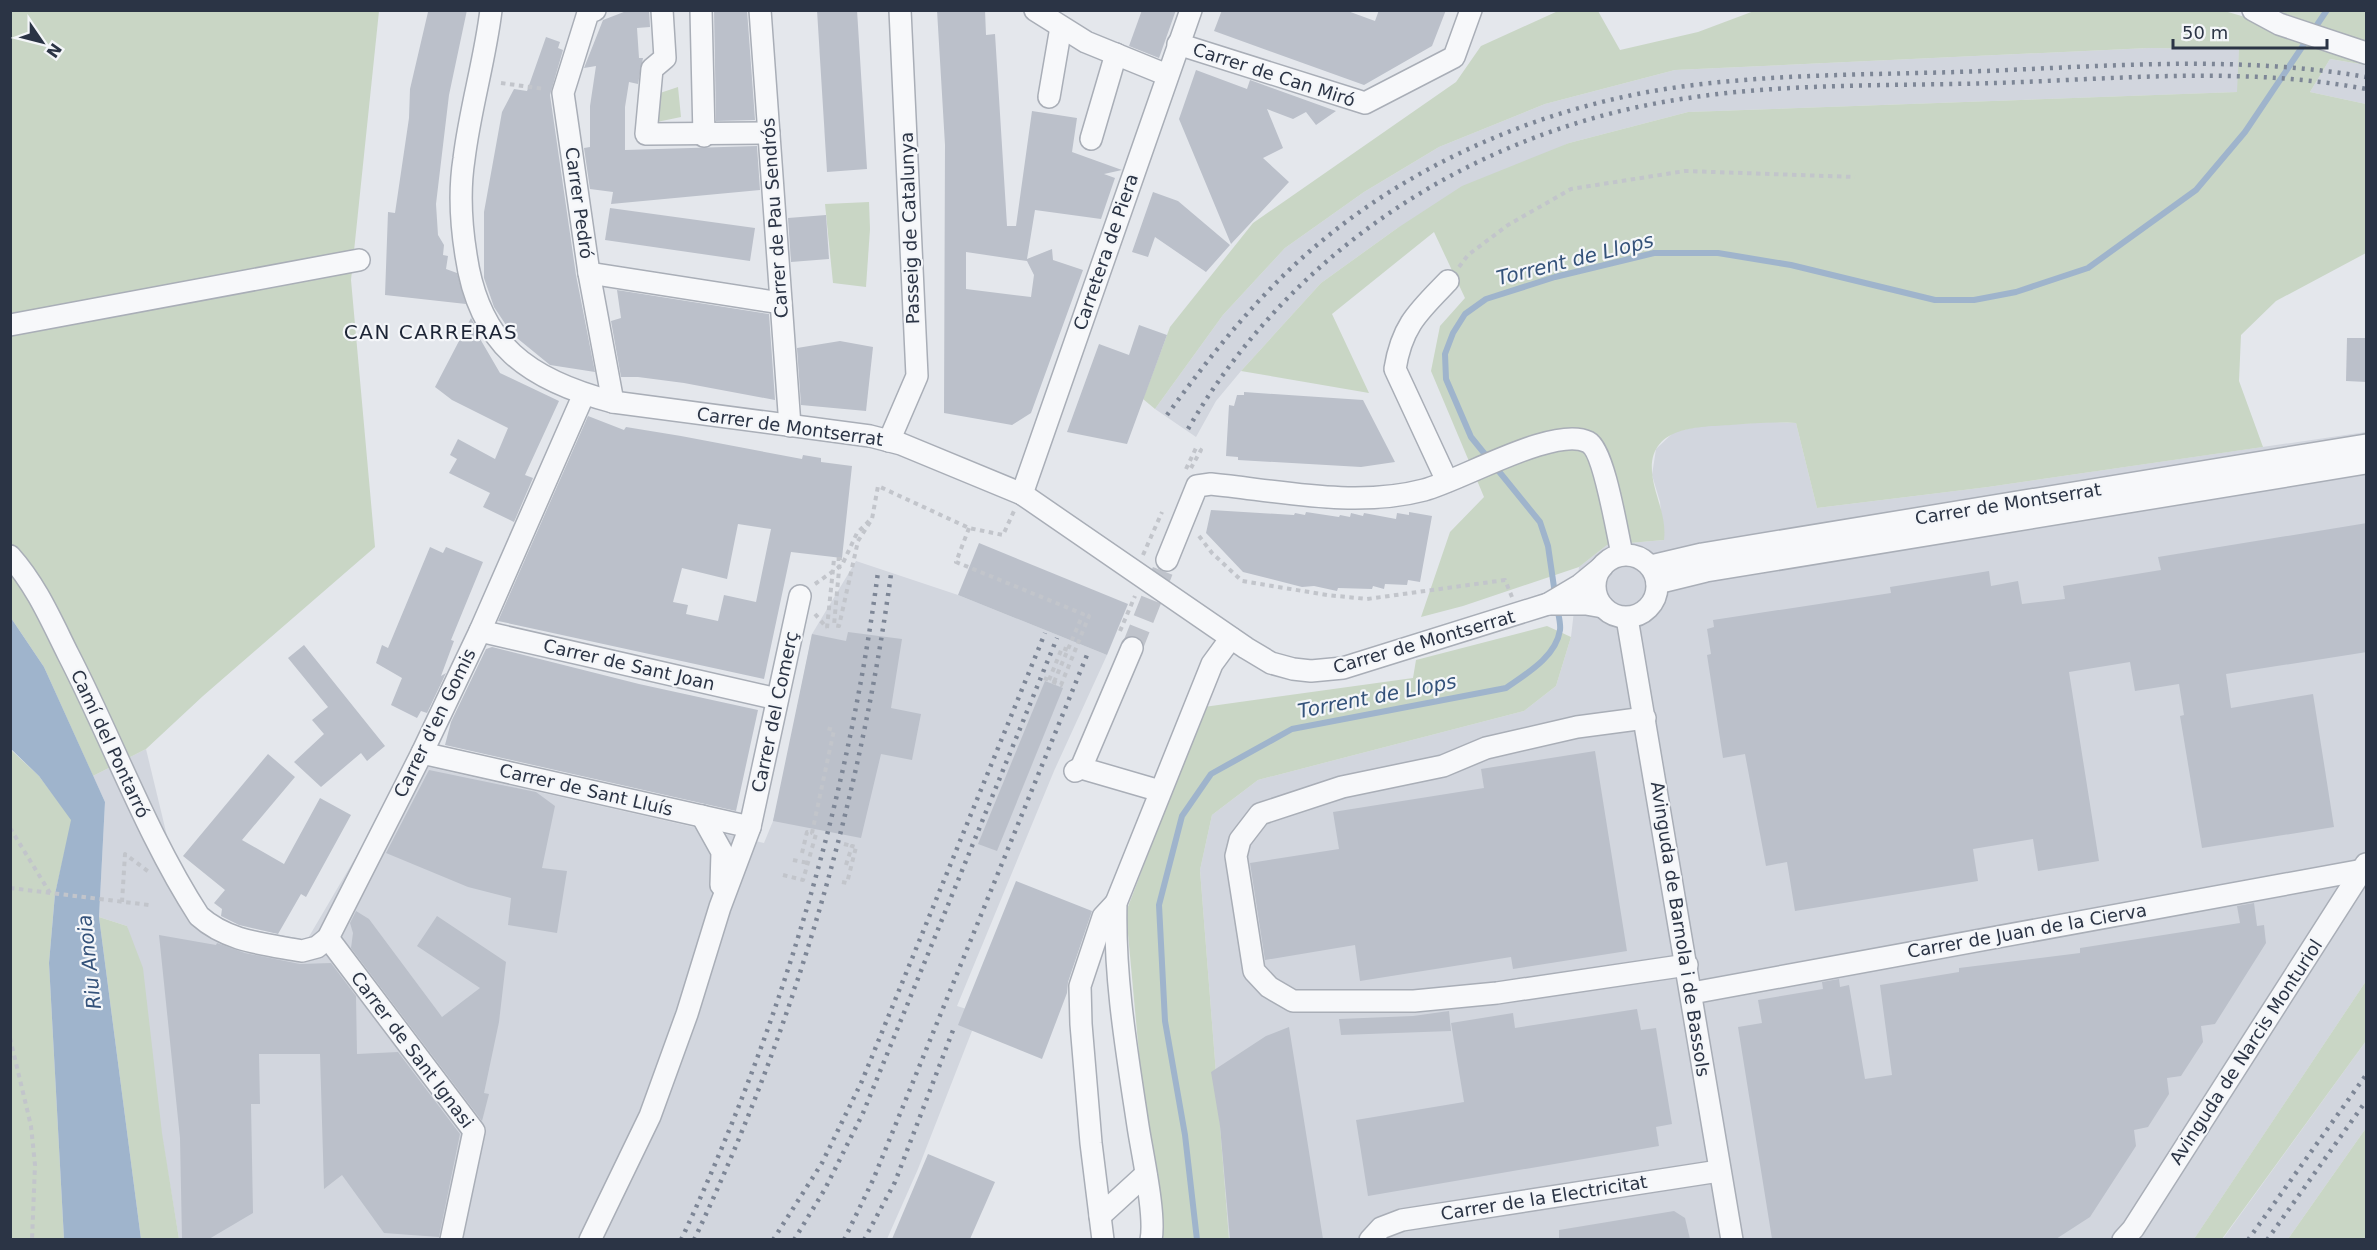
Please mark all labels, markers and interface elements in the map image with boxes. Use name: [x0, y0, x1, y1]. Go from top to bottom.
north arrow: [12, 12, 72, 72]
scale bar: [2173, 12, 2328, 50]
text: 50 m: [2182, 22, 2228, 43]
street label: Carrer de Can Miró: [1190, 38, 1358, 111]
text: N: [42, 39, 65, 61]
street label: Carrer de Pau Sendrós: [757, 117, 792, 319]
street label: Passeig de Catalunya: [896, 131, 923, 325]
street label: Carrer Pedró: [561, 146, 598, 260]
street label: Carretera de Piera: [1069, 171, 1142, 333]
water label: Torrent de Llops: [1494, 228, 1656, 290]
district label: CAN CARRERAS: [344, 320, 518, 344]
street label: Carrer de Montserrat: [695, 403, 885, 450]
street label: Carrer de Montserrat: [1913, 478, 2102, 529]
street label: Carrer de Montserrat: [1331, 605, 1517, 678]
street label: Carrer del Comerç: [747, 629, 802, 794]
street label: Carrer de Sant Joan: [541, 635, 717, 694]
street label: Carrer d'en Gomis: [389, 645, 480, 801]
street label: Camí del Pontarró: [67, 666, 154, 821]
water label: Torrent de Llops: [1296, 669, 1458, 723]
street label: Carrer de Sant Lluís: [497, 759, 675, 820]
street label: Avinguda de Barnola i de Bassols: [1647, 780, 1714, 1078]
street label: Carrer de Juan de la Cierva: [1906, 899, 2148, 962]
water label: Riu Anoia: [72, 914, 106, 1010]
street label: Avinguda de Narcis Monturiol: [2165, 935, 2326, 1168]
street label: Carrer de Sant Ignasi: [347, 967, 478, 1132]
street label: Carrer de la Electricitat: [1439, 1171, 1649, 1224]

